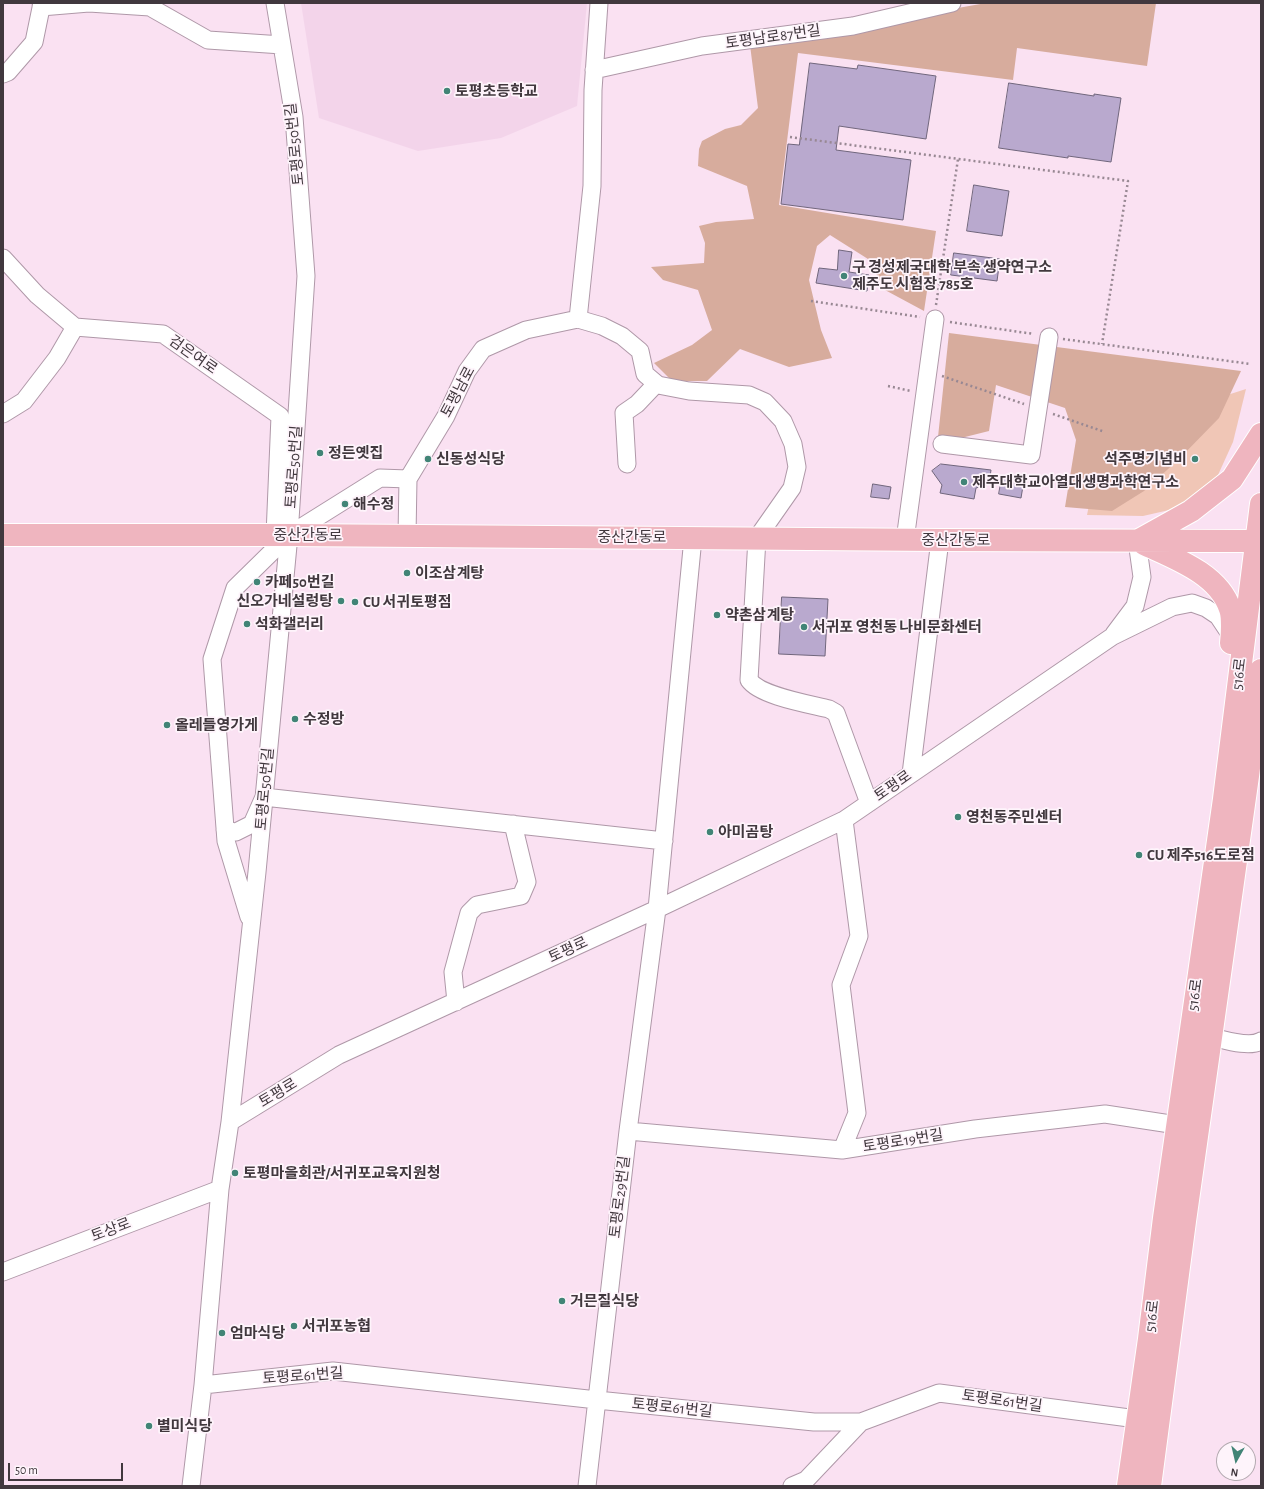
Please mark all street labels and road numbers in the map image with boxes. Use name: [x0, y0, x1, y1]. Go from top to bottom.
street label: 토평남로87번길: [724, 21, 822, 53]
street label: 토평로50번길: [282, 102, 308, 186]
street label: 검은여로: [165, 332, 221, 378]
street label: 토평남로: [437, 363, 479, 421]
street label: 토평로50번길: [282, 425, 306, 509]
street label: 중산간동로: [274, 526, 342, 544]
street label: 중산간동로: [598, 528, 666, 546]
street label: 중산간동로: [922, 531, 990, 549]
street label: 516로: [1228, 657, 1250, 691]
street label: 토평로50번길: [252, 747, 278, 831]
street label: 토평로: [871, 767, 915, 805]
street label: 토평로: [545, 933, 591, 967]
street label: 516로: [1184, 978, 1206, 1012]
street label: 토평로: [256, 1075, 300, 1111]
street label: 토평로19번길: [861, 1126, 945, 1156]
street label: 토평로29번길: [606, 1155, 634, 1239]
street label: 토상로: [88, 1214, 134, 1246]
street label: 516로: [1141, 1299, 1163, 1333]
street label: 토평로61번길: [262, 1364, 344, 1388]
street label: 토평로61번길: [961, 1386, 1043, 1416]
street label: 토평로61번길: [631, 1395, 713, 1421]

